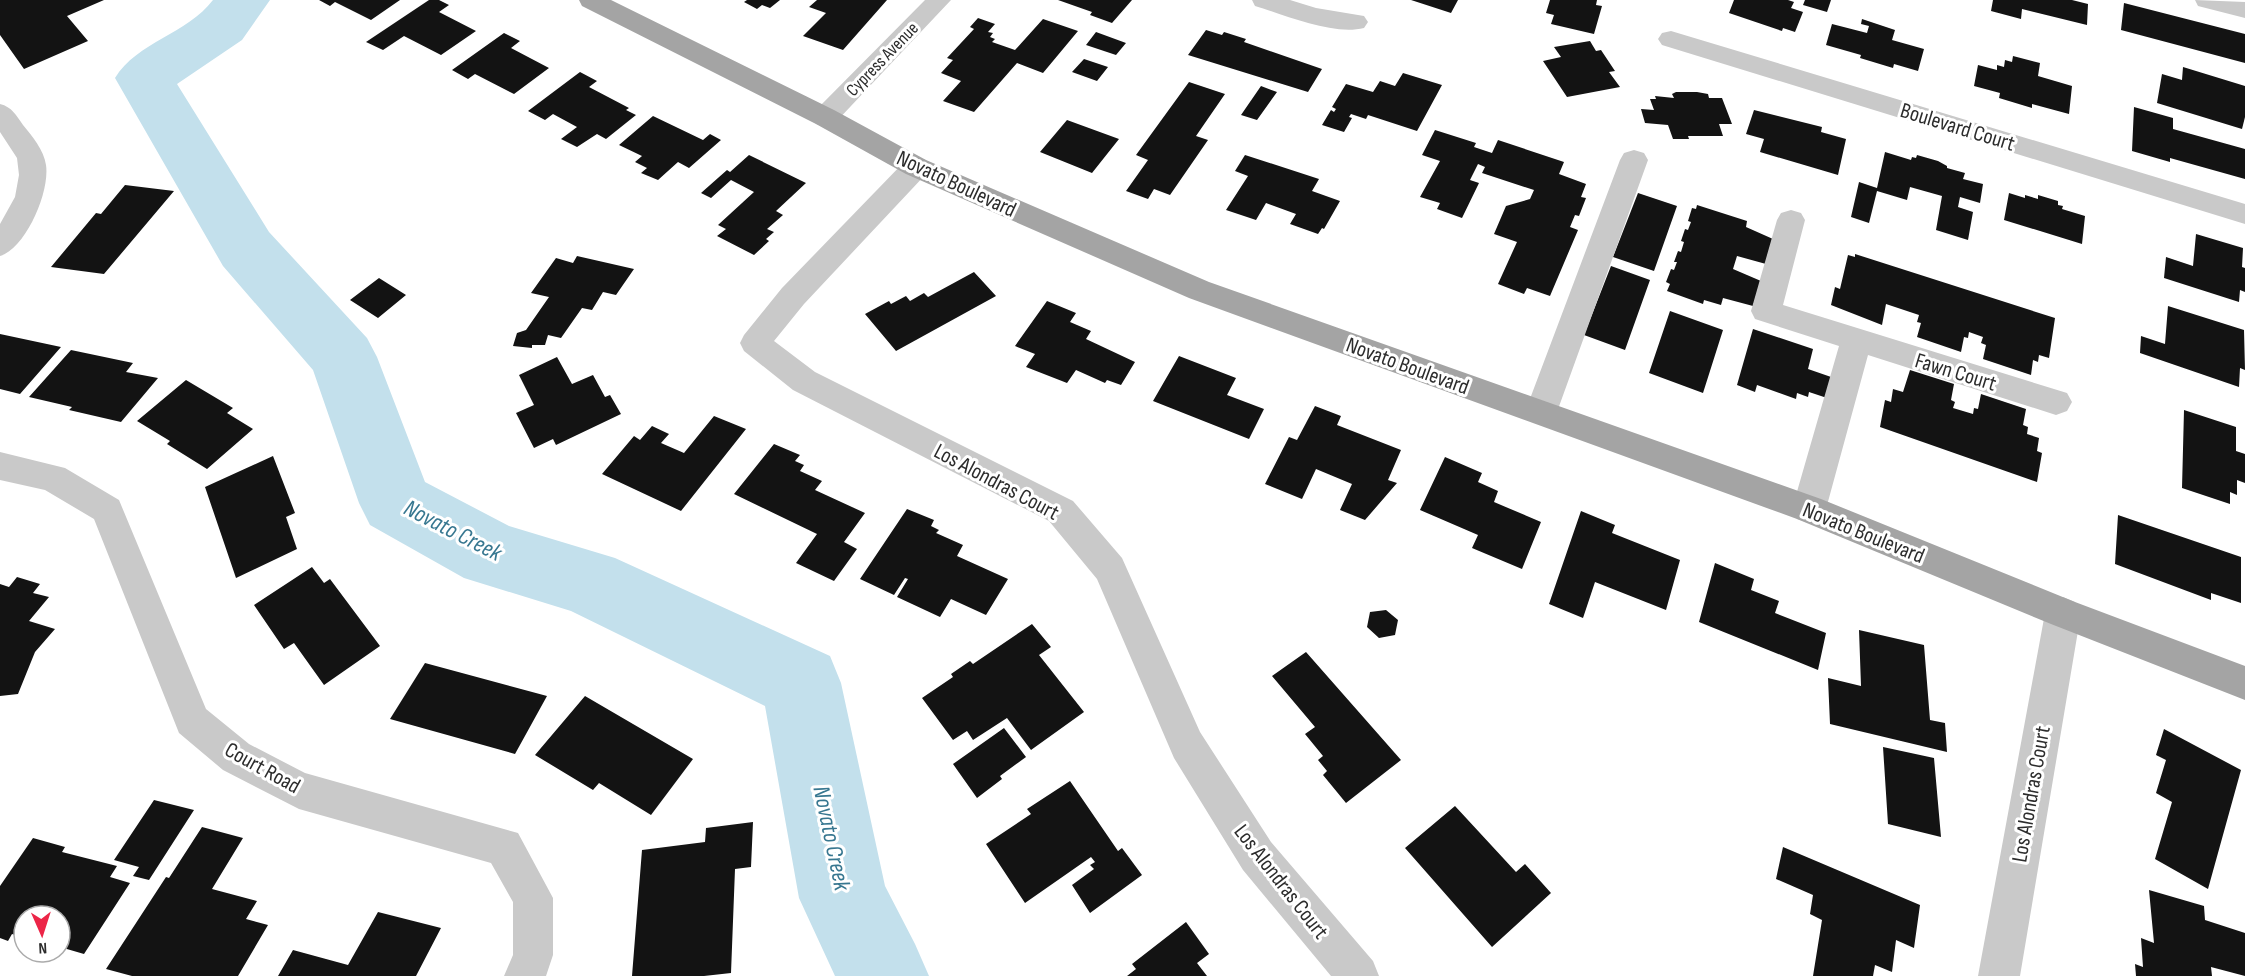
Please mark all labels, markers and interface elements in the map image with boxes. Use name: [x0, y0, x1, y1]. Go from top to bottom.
street label: Cypress Avenue: [842, 18, 923, 101]
street label: Boulevard Court: [1897, 97, 2018, 158]
street label: Novato Boulevard: [892, 145, 1020, 224]
street label: Novato Boulevard: [1342, 332, 1473, 401]
street label: Fawn Court: [1912, 347, 2000, 398]
street label: Los Alondras Court: [929, 438, 1064, 527]
water label: Novato Creek: [399, 493, 508, 568]
street label: Novato Boulevard: [1799, 497, 1928, 570]
street label: Los Alondras Court: [2006, 724, 2057, 864]
street label: Court Road: [220, 737, 305, 800]
water label: Novato Creek: [806, 783, 857, 894]
street label: Los Alondras Court: [1228, 819, 1334, 945]
north arrow: [12, 904, 72, 964]
text: N: [38, 938, 47, 957]

